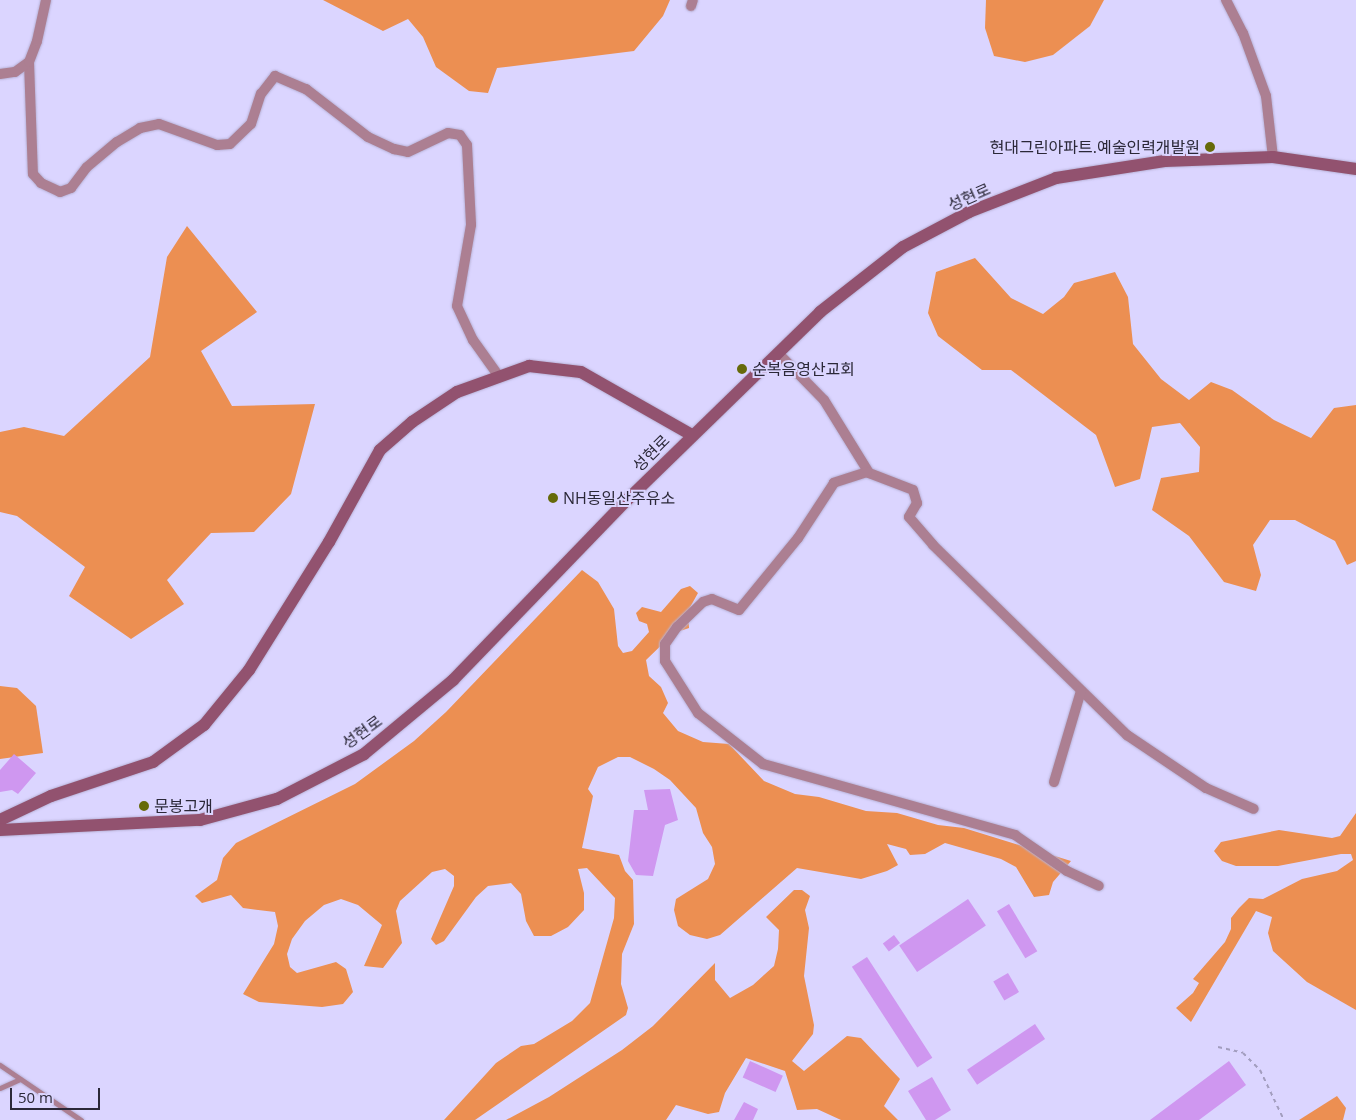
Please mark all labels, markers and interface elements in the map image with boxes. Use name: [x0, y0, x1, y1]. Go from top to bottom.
place label: 현대그린아파트.예술인력개발원: [990, 137, 1200, 157]
marker: 현대그린아파트.예술인력개발원: [1204, 141, 1216, 153]
street label: 성현로: [945, 179, 993, 215]
place label: 순복음영산교회: [752, 359, 855, 379]
marker: 순복음영산교회: [736, 363, 748, 375]
street label: 성현로: [629, 431, 673, 475]
place label: NH동일산주유소: [563, 488, 675, 508]
marker: NH동일산주유소: [547, 492, 559, 504]
street label: 성현로: [338, 711, 386, 753]
place label: 문봉고개: [154, 796, 213, 816]
marker: 문봉고개: [138, 800, 150, 812]
scale bar: [12, 1078, 102, 1110]
text: 50 m: [18, 1087, 53, 1107]

